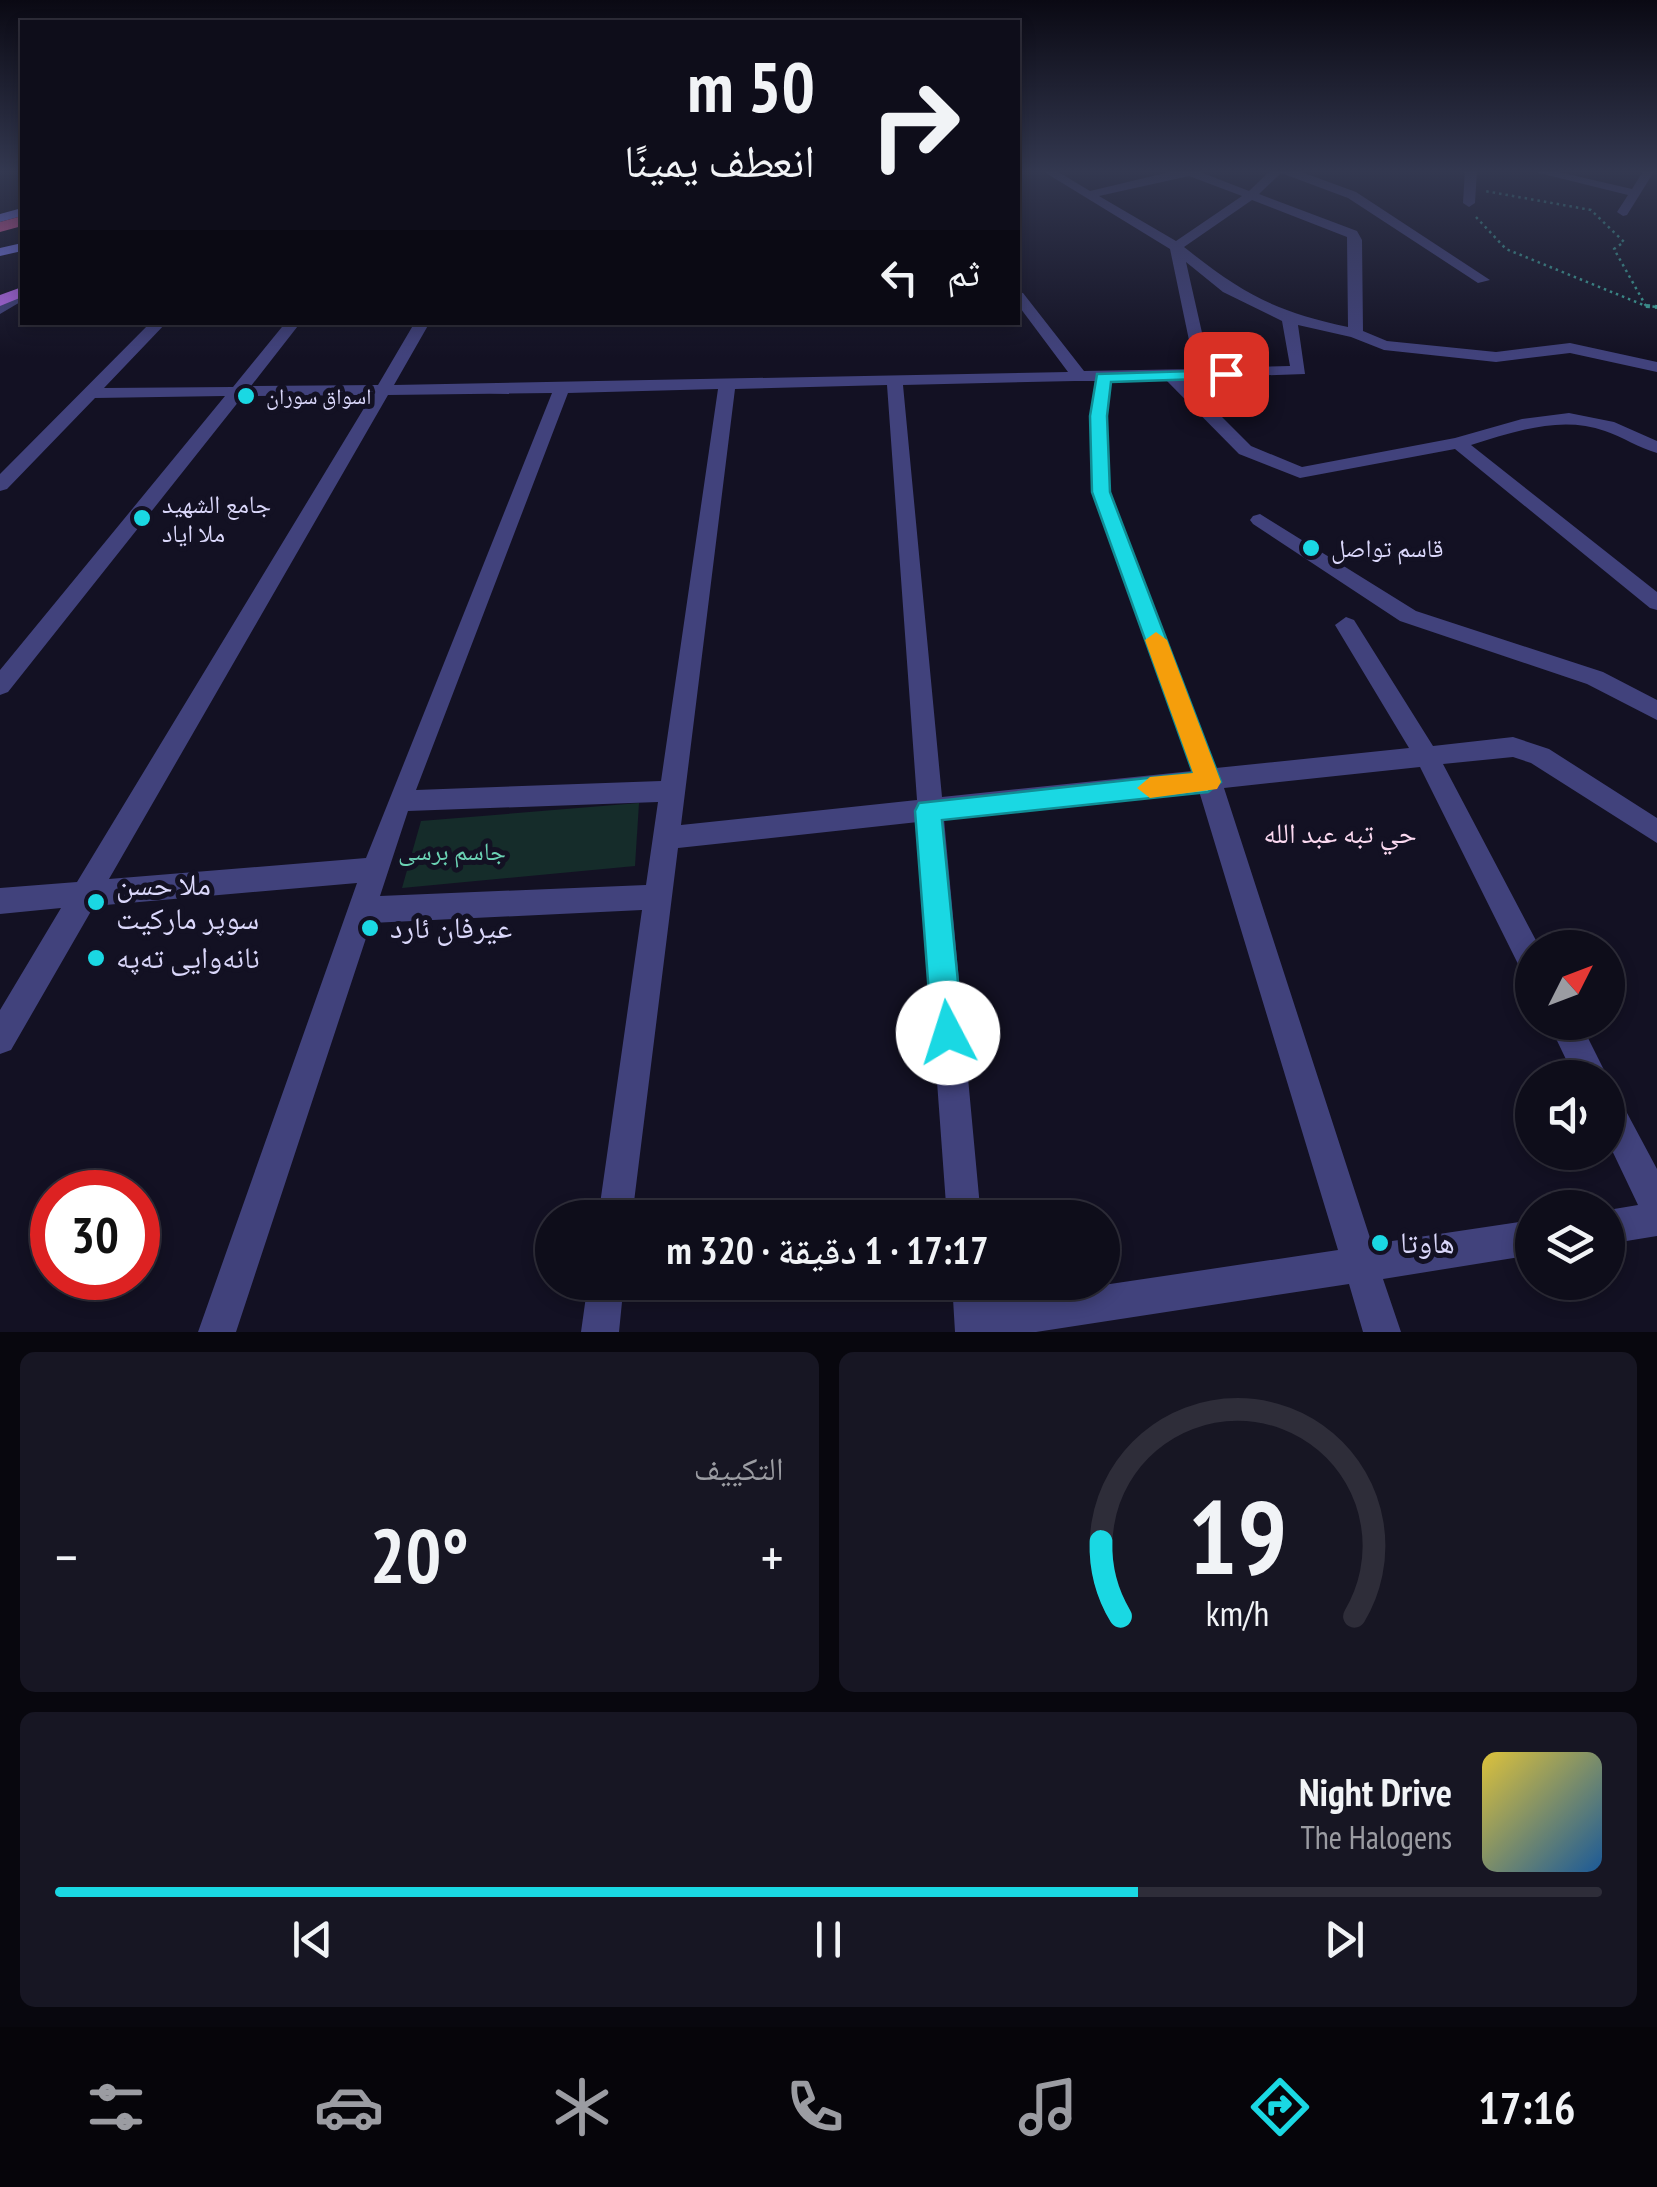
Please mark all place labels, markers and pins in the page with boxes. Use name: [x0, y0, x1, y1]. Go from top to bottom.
pin: [1184, 332, 1269, 417]
place label: اسواق سوران: [266, 382, 372, 410]
marker: اسواق سوران: [235, 385, 257, 407]
place label: جامع الشهيد ملا اياد: [162, 488, 271, 549]
marker: جامع الشهيد ملا اياد: [131, 507, 153, 529]
place label: قاسم تواصل: [1331, 532, 1443, 565]
marker: قاسم تواصل: [1300, 537, 1322, 559]
place label: ملا حسن سوپر ماركيت: [116, 864, 259, 937]
marker: ملا حسن سوپر ماركيت: [85, 891, 107, 913]
place label: عیرفان ئارد: [390, 907, 512, 946]
marker: عیرفان ئارد: [359, 917, 381, 939]
place label: نانەوایی تەپە: [116, 937, 260, 976]
marker: نانەوایی تەپە: [85, 947, 107, 969]
place label: هاوتا: [1400, 1222, 1455, 1261]
marker: هاوتا: [1369, 1232, 1391, 1254]

